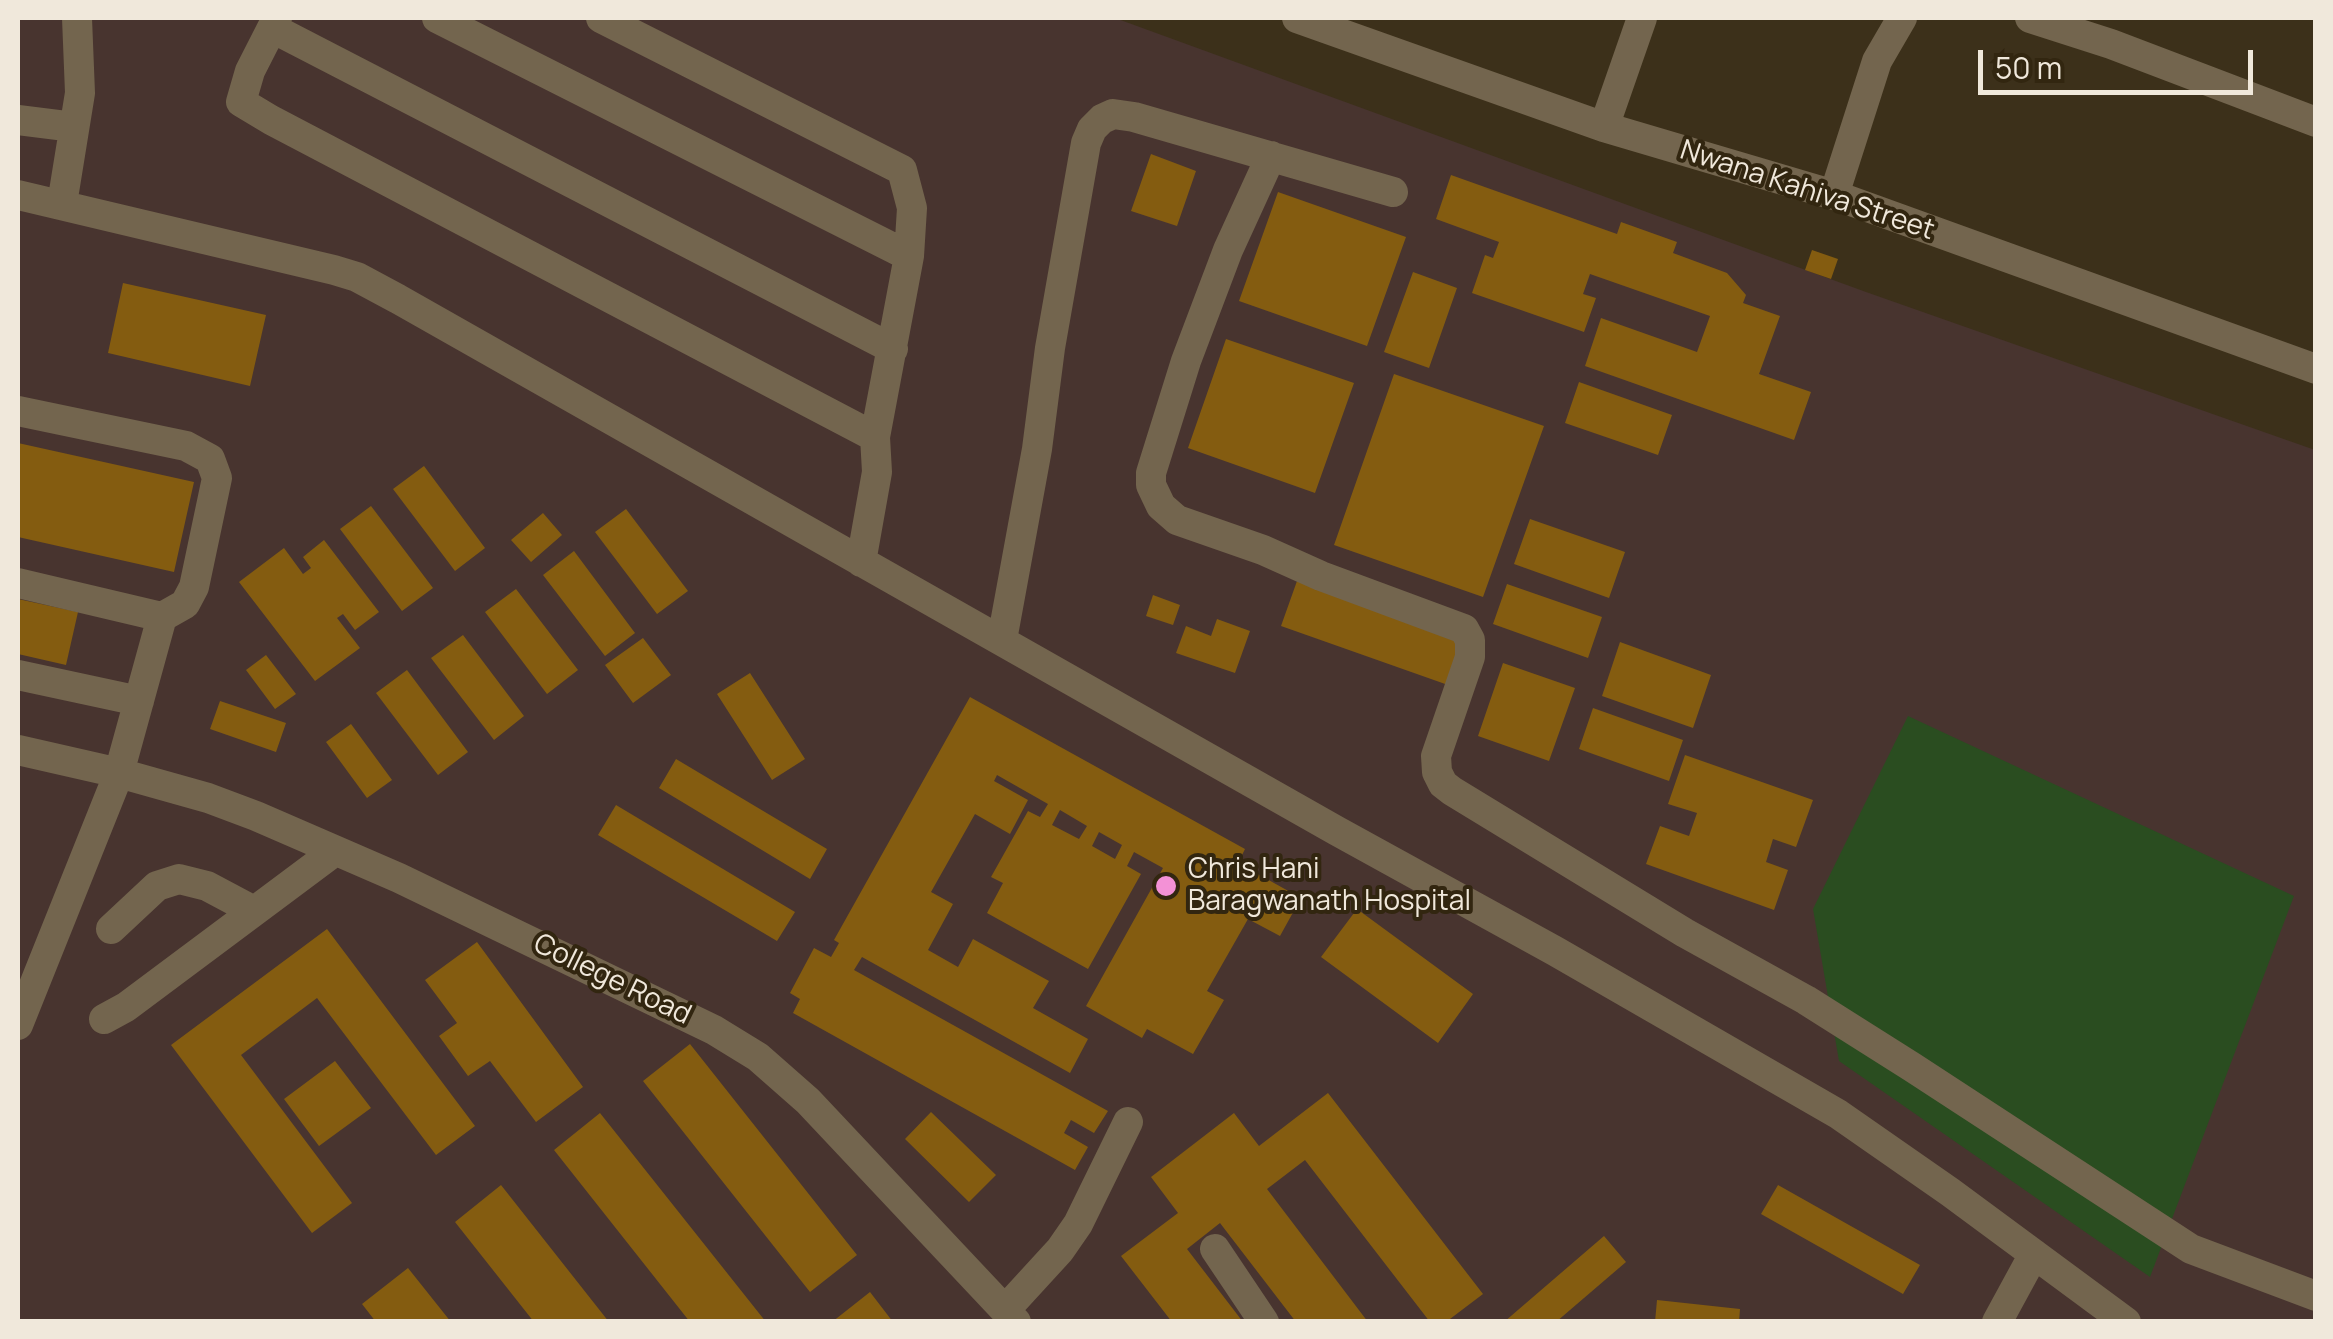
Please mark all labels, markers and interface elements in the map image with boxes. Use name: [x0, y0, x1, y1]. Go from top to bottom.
scale bar: [1983, 30, 2258, 92]
text: 50 m: [1995, 47, 2062, 88]
street label: Nwana Kahiva Street: [1676, 134, 1938, 248]
place label: Chris Hani Baragwanath Hospital: [1188, 853, 1471, 919]
marker: Chris Hani Baragwanath Hospital: [1153, 873, 1179, 899]
street label: College Road: [528, 927, 696, 1033]

